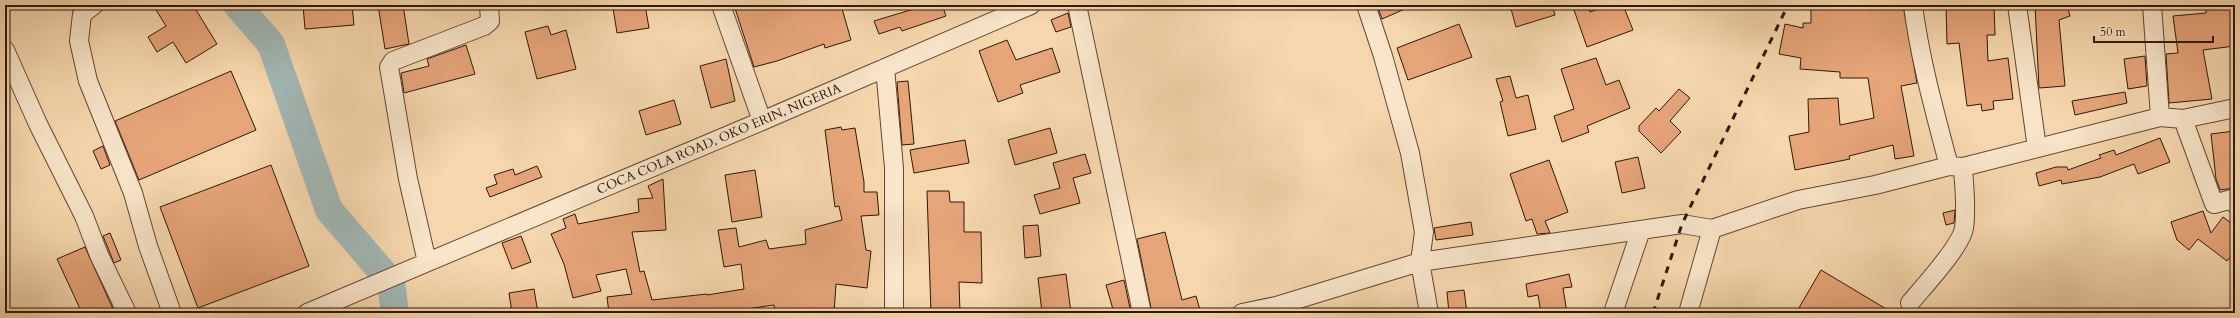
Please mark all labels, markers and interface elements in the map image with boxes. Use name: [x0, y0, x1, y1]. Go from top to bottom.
scale bar: [2094, 18, 2213, 44]
text: 50 m: [2100, 24, 2127, 40]
street label: COCA COLA ROAD, OKO ERIN, NIGERIA: [594, 79, 845, 199]

